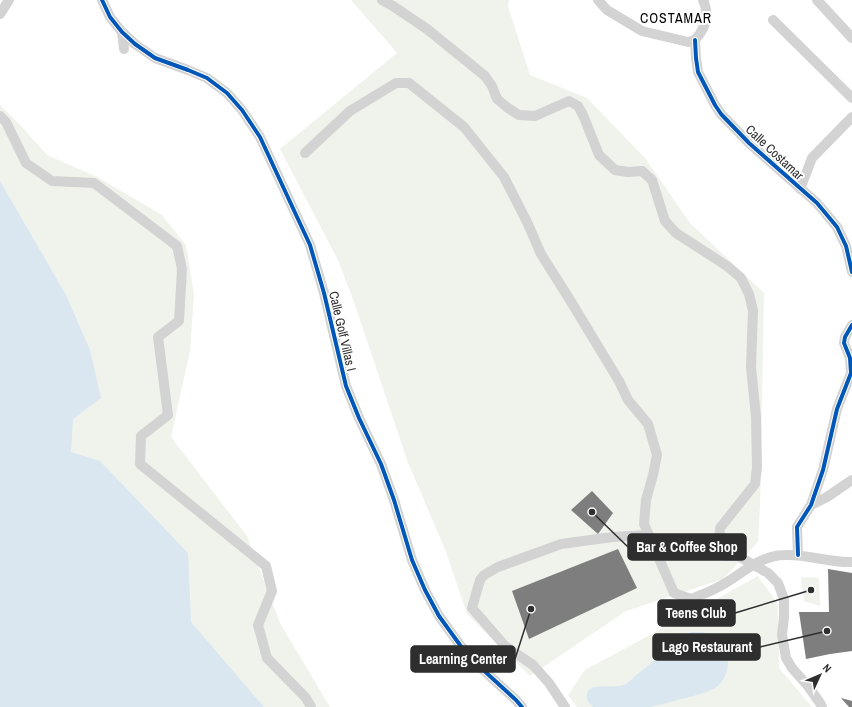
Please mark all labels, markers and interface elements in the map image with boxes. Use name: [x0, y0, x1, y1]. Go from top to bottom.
district label: COSTAMAR: [640, 9, 712, 27]
street label: Calle Costamar: [742, 121, 808, 184]
street label: Calle Golf Villas I: [325, 289, 360, 373]
callout: Bar & Coffee Shop: [628, 534, 746, 560]
text: Bar & Coffee Shop: [636, 538, 738, 556]
callout: Teens Club: [658, 600, 735, 626]
text: Teens Club: [665, 604, 727, 622]
callout: Lago Restaurant: [653, 634, 760, 660]
text: Lago Restaurant: [662, 638, 752, 656]
callout: Learning Center: [411, 646, 515, 672]
text: Learning Center: [419, 650, 508, 668]
north arrow: [800, 655, 840, 695]
text: N: [820, 661, 834, 675]

